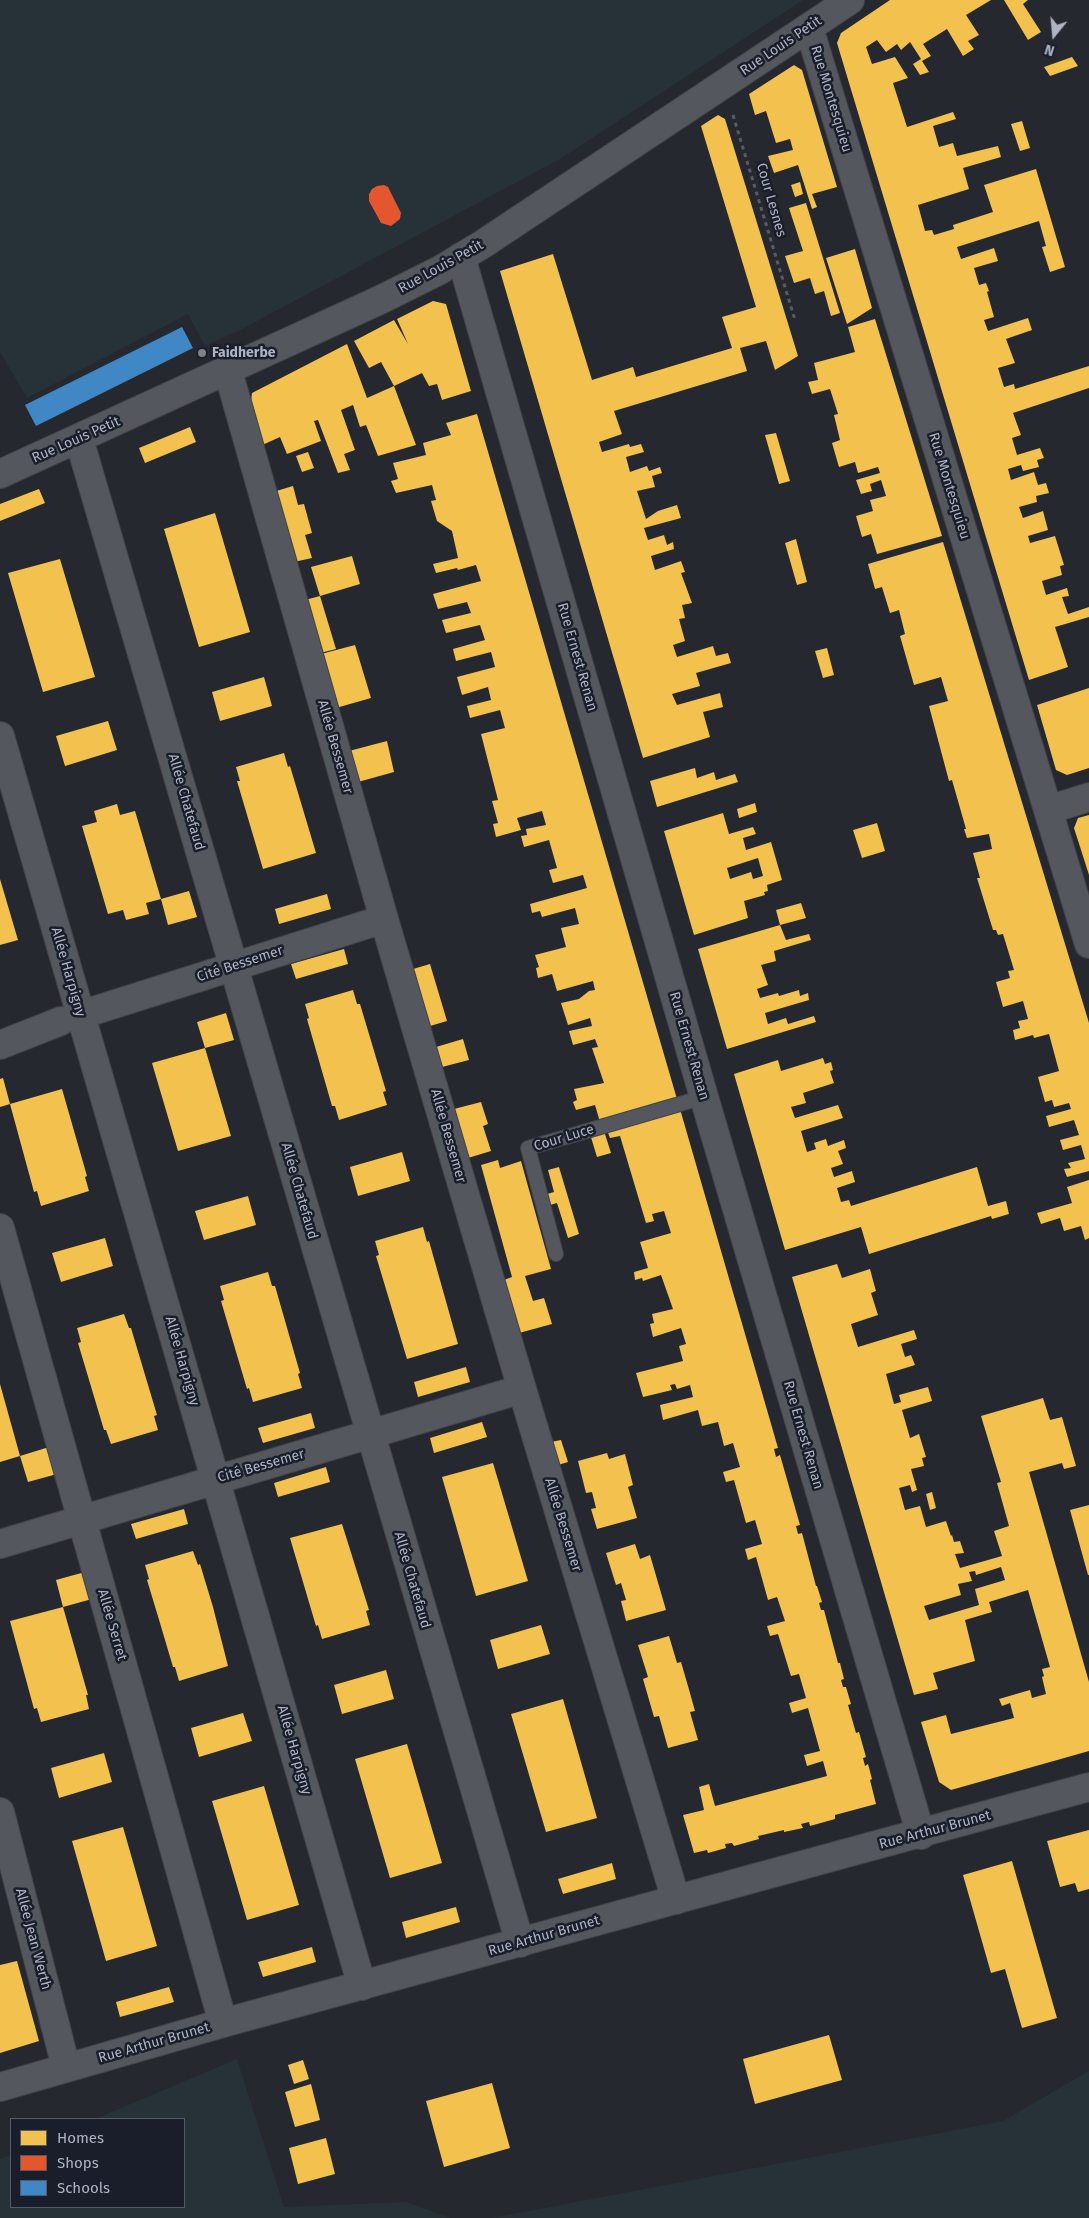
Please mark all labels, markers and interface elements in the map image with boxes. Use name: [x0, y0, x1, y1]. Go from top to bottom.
north arrow: [1029, 10, 1079, 60]
street label: Rue Louis Petit: [737, 13, 825, 79]
text: N: [1043, 40, 1056, 59]
street label: Rue Montesquieu: [807, 44, 855, 154]
street label: Cour Lesnes: [752, 161, 790, 239]
street label: Rue Louis Petit: [396, 237, 486, 297]
place label: Faidherbe: [212, 345, 276, 361]
marker: Faidherbe: [196, 347, 208, 359]
street label: Rue Louis Petit: [29, 413, 123, 467]
street label: Rue Montesquieu: [925, 431, 973, 541]
street label: Rue Ernest Renan: [554, 601, 600, 713]
street label: Allée Bessemer: [314, 698, 356, 796]
street label: Allée Chatefaud: [164, 752, 208, 852]
street label: Allée Harpigny: [47, 925, 89, 1019]
street label: Cité Bessemer: [195, 942, 285, 986]
street label: Rue Ernest Renan: [666, 990, 712, 1102]
street label: Allée Bessemer: [427, 1087, 469, 1185]
street label: Cour Luce: [532, 1121, 596, 1155]
street label: Allée Chatefaud: [277, 1141, 321, 1241]
street label: Allée Harpigny: [161, 1314, 203, 1408]
street label: Rue Ernest Renan: [780, 1379, 826, 1491]
street label: Cité Bessemer: [216, 1446, 306, 1486]
street label: Allée Bessemer: [541, 1476, 585, 1574]
street label: Allée Chatefaud: [390, 1530, 434, 1630]
street label: Allée Serret: [94, 1587, 130, 1663]
street label: Allée Harpigny: [273, 1703, 315, 1797]
street label: Rue Arthur Brunet: [877, 1807, 993, 1853]
street label: Allée Jean Werth: [11, 1887, 55, 1991]
street label: Rue Arthur Brunet: [486, 1912, 602, 1960]
street label: Rue Arthur Brunet: [96, 2019, 212, 2067]
legend: [10, 2118, 185, 2208]
text: Homes: [57, 2129, 104, 2147]
text: Shops: [57, 2154, 99, 2172]
text: Schools: [57, 2179, 110, 2197]

